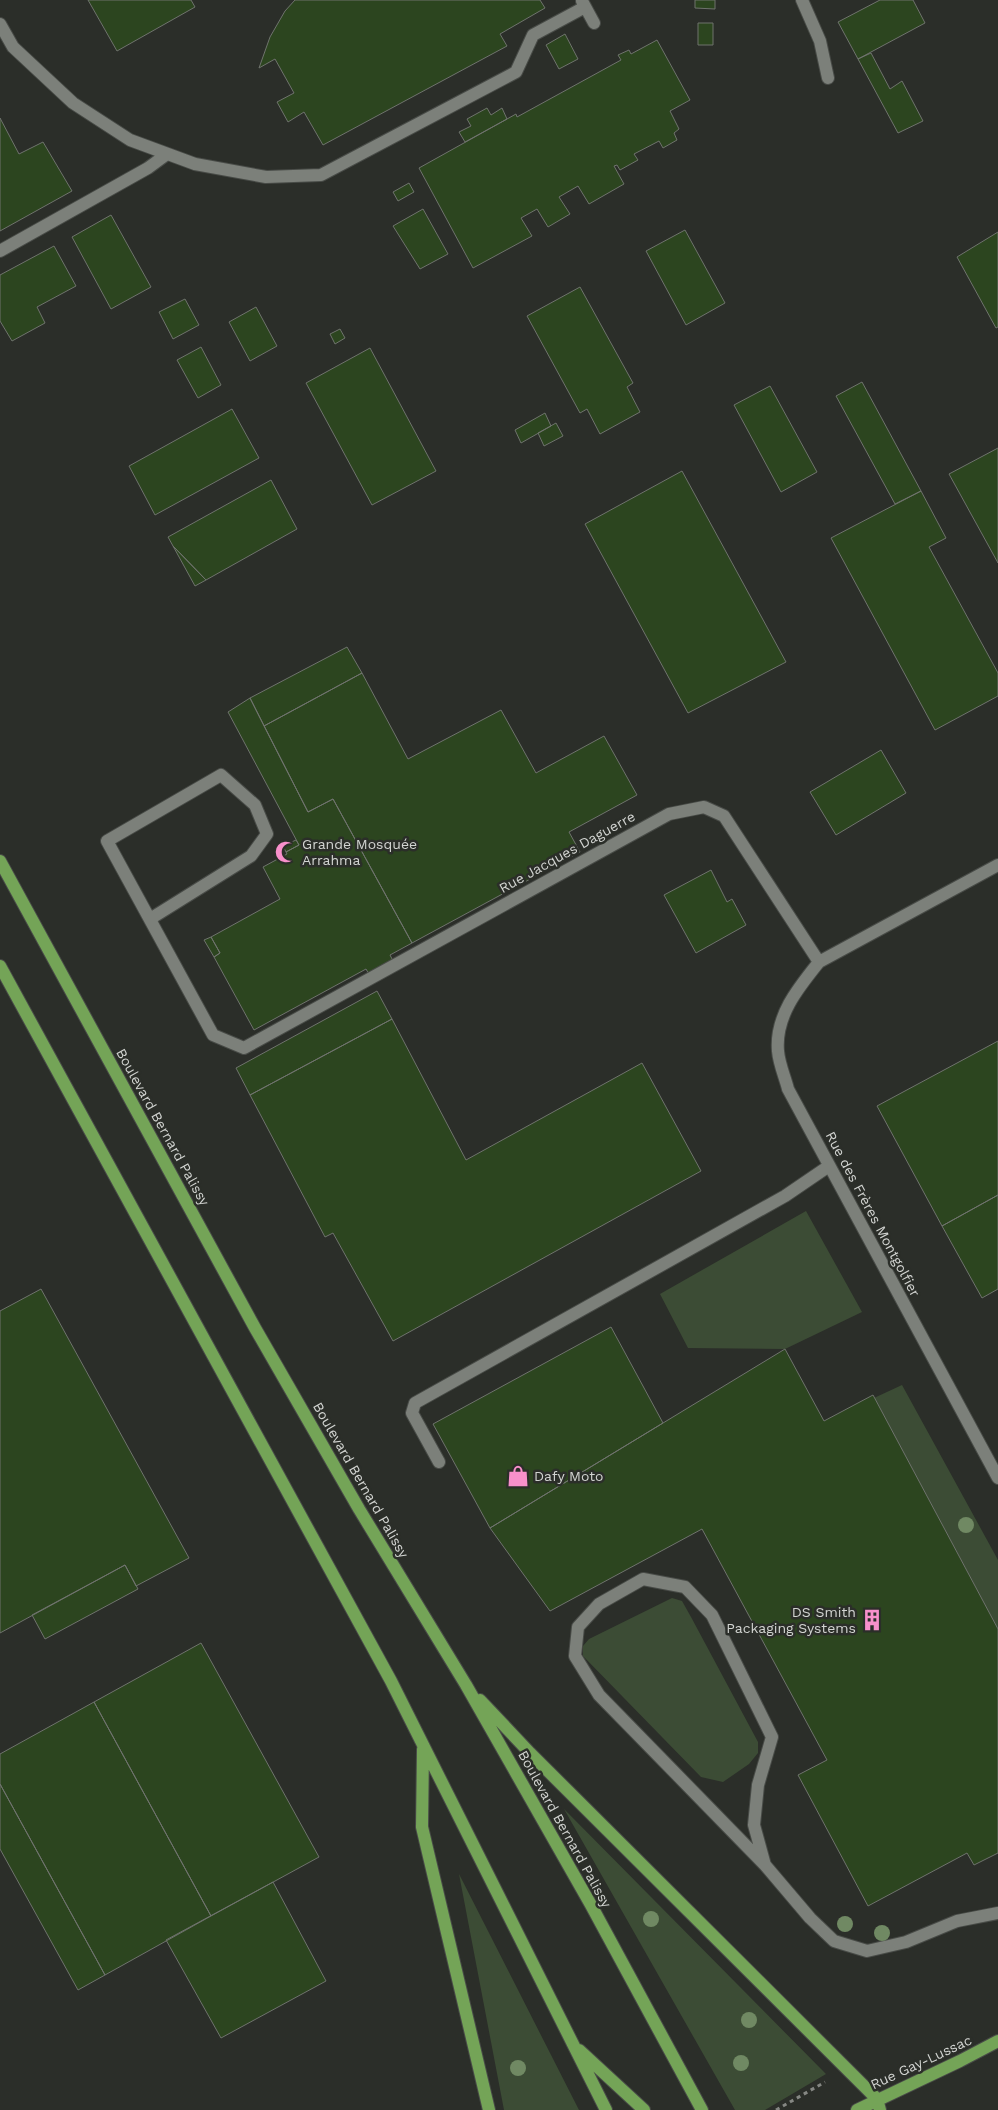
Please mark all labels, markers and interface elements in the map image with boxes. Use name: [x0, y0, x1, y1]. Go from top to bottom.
street label: Rue Jacques Daguerre: [496, 808, 638, 896]
place label: Grande Mosquée Arrahma: [302, 836, 417, 868]
mosque icon: Grande Mosquée Arrahma: [273, 839, 299, 865]
street label: Boulevard Bernard Palissy: [113, 1046, 213, 1209]
street label: Rue des Frères Montgolfier: [823, 1129, 924, 1300]
street label: Boulevard Bernard Palissy: [310, 1399, 413, 1561]
shop icon: Dafy Moto: [505, 1463, 531, 1489]
place label: Dafy Moto: [534, 1468, 603, 1484]
place label: DS Smith Packaging Systems: [726, 1604, 856, 1636]
building icon: DS Smith Packaging Systems: [859, 1607, 885, 1633]
street label: Boulevard Bernard Palissy: [515, 1748, 615, 1911]
street label: Rue Gay-Lussac: [868, 2032, 974, 2092]

